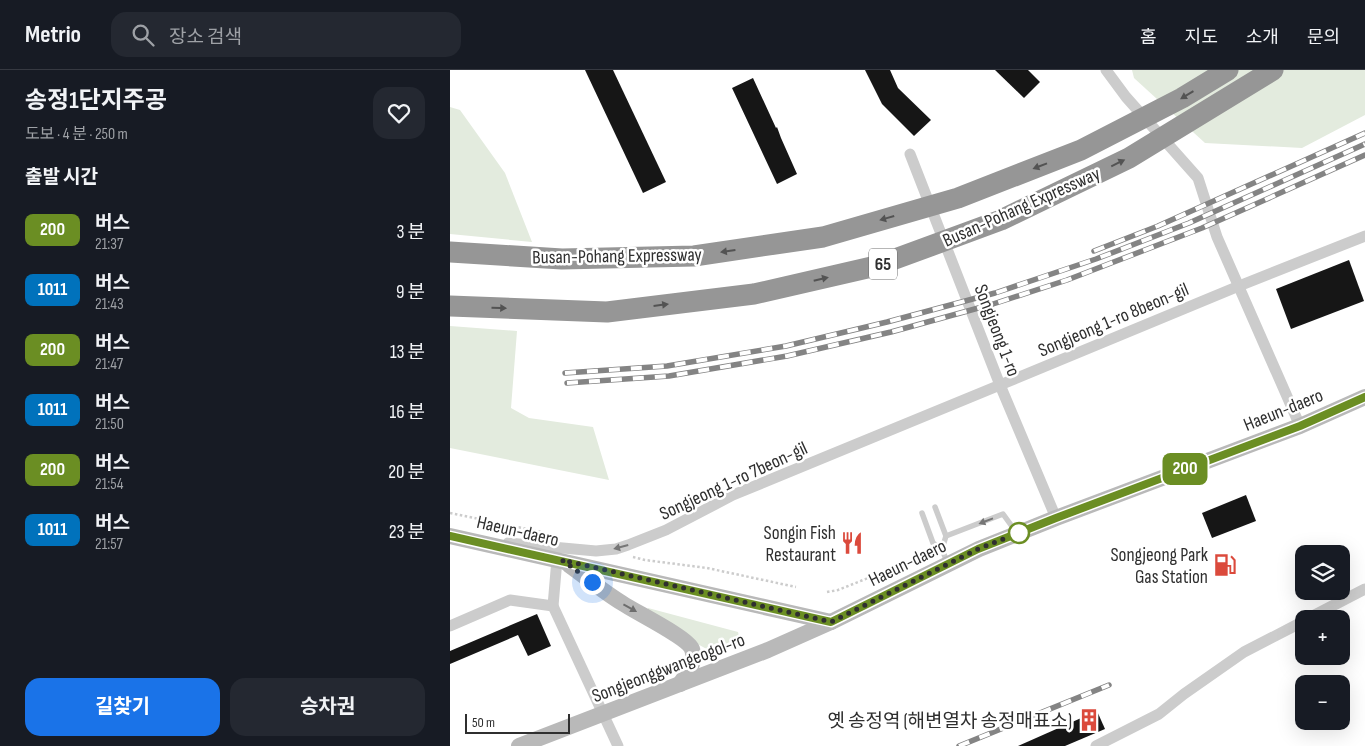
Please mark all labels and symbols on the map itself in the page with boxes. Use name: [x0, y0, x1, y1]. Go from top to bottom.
one-way arrow: [1180, 91, 1193, 100]
one-way arrow: [1111, 159, 1125, 167]
street label: Busan-Pohang Expressway: [939, 162, 1104, 252]
one-way arrow: [1033, 163, 1048, 170]
one-way arrow: [879, 215, 894, 223]
street label: Busan-Pohang Expressway: [532, 244, 703, 269]
one-way arrow: [720, 247, 736, 255]
road number: 65: [869, 248, 897, 280]
one-way arrow: [813, 275, 828, 283]
street label: Songjeong 1-ro 8beon-gil: [1035, 278, 1192, 363]
street label: Songjeong 1-ro: [969, 281, 1025, 380]
one-way arrow: [653, 301, 669, 309]
one-way arrow: [491, 304, 507, 312]
street label: Haeun-daero: [1241, 384, 1327, 437]
street label: Songjeong 1-ro 7beon-gil: [656, 437, 811, 526]
line badge: 200: [1156, 453, 1214, 485]
street label: Haeun-daero: [474, 511, 561, 552]
one-way arrow: [978, 518, 993, 525]
place label: Songin Fish Restaurant: [764, 522, 836, 567]
unlabelled marker: [1008, 522, 1030, 544]
restaurant icon: Songin Fish Restaurant: [839, 530, 865, 556]
street label: Haeun-daero: [865, 535, 950, 592]
one-way arrow: [613, 543, 629, 551]
place label: Songjeong Park Gas Station: [1110, 544, 1209, 589]
fuel station icon: Songjeong Park Gas Station: [1212, 552, 1238, 578]
your location: [580, 570, 605, 595]
one-way arrow: [623, 604, 638, 612]
street label: Songjeonggwangeogol-ro: [589, 629, 748, 708]
building icon: 옛 송정역 (해변열차 송정매표소): [1076, 707, 1102, 733]
place label: 옛 송정역 (해변열차 송정매표소): [827, 710, 1072, 733]
scale bar: [465, 711, 570, 734]

